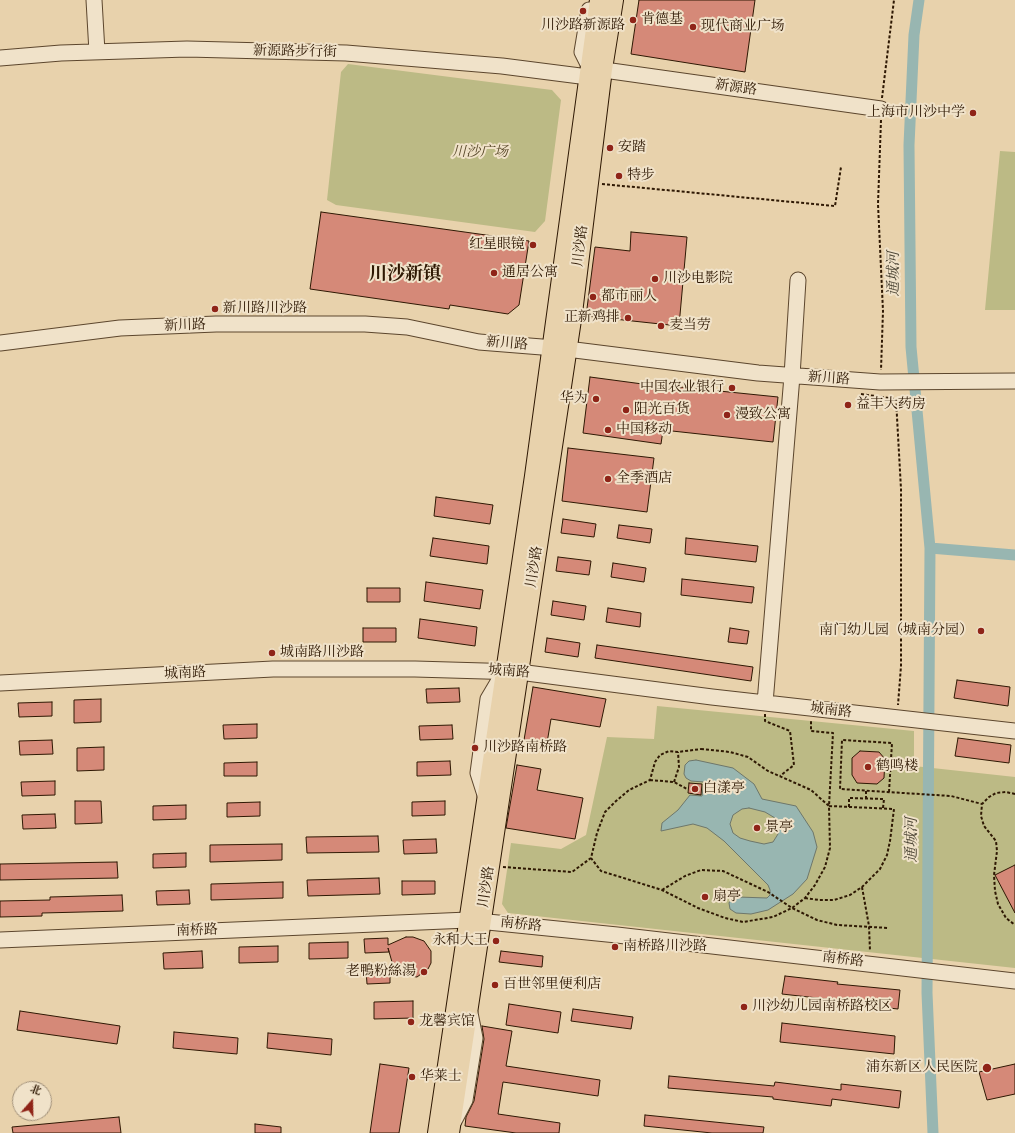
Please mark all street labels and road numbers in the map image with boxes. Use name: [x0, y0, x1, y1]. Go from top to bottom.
street label: 新源路步行街: [253, 43, 337, 61]
street label: 新源路: [714, 77, 758, 99]
street label: 川沙路: [570, 224, 592, 268]
street label: 新川路: [164, 317, 206, 335]
street label: 新川路: [485, 334, 529, 354]
street label: 新川路: [807, 369, 851, 389]
street label: 川沙路: [523, 545, 547, 589]
street label: 城南路: [487, 662, 531, 682]
street label: 城南路: [164, 665, 206, 683]
street label: 城南路: [809, 700, 853, 722]
street label: 川沙路: [476, 865, 498, 909]
street label: 南桥路: [499, 914, 543, 936]
street label: 南桥路: [176, 922, 218, 940]
street label: 南桥路: [821, 949, 865, 971]

